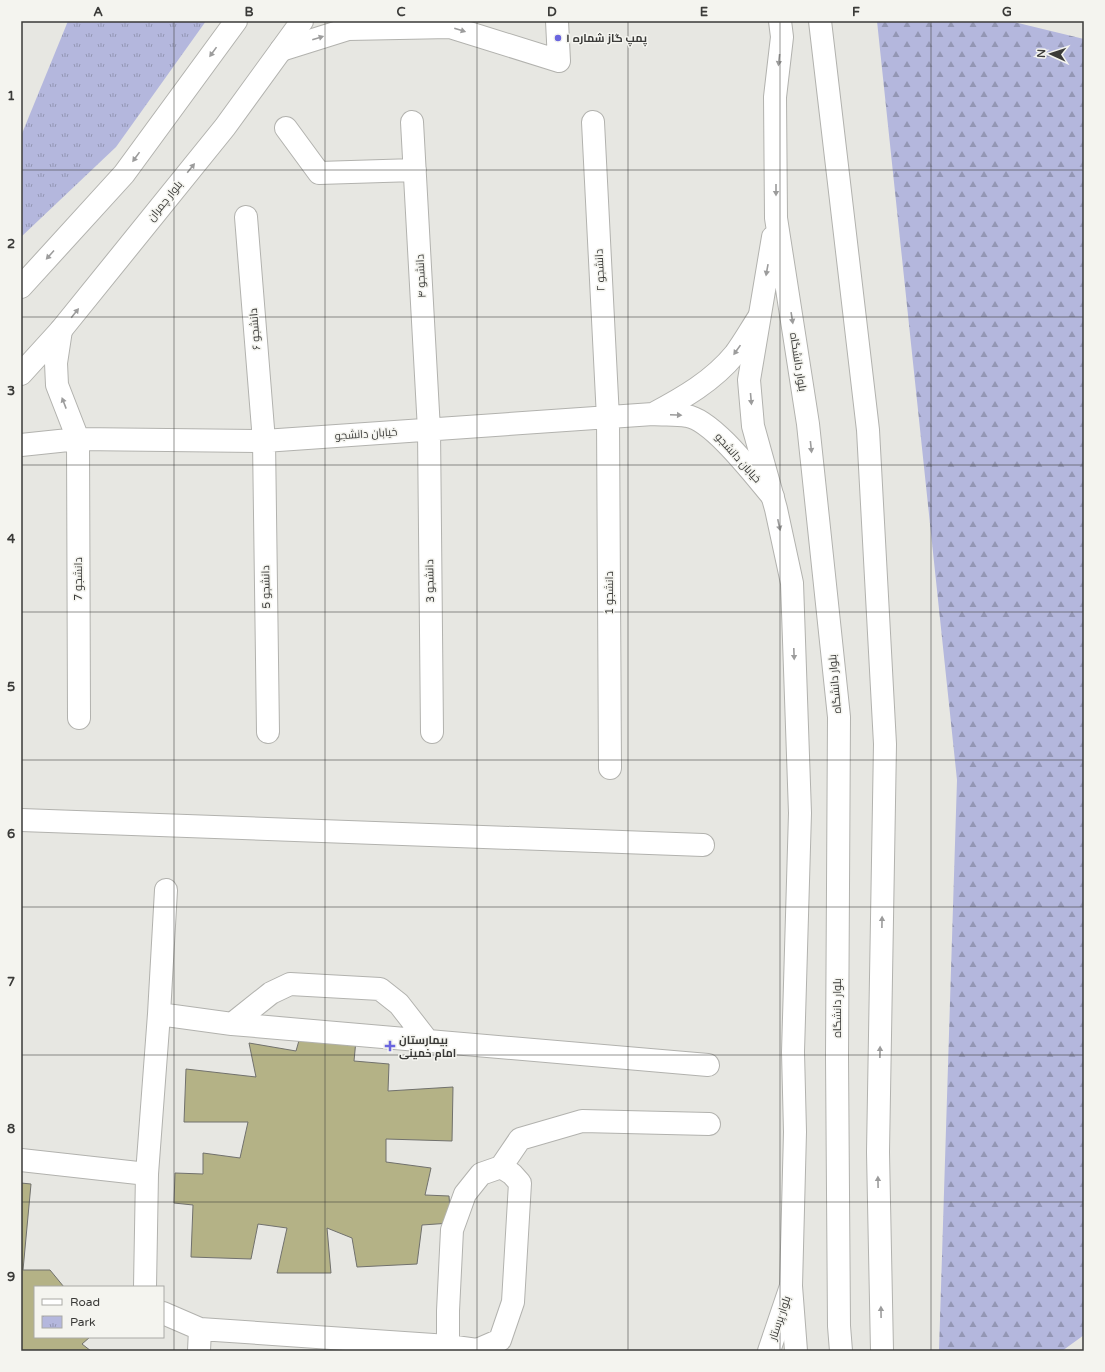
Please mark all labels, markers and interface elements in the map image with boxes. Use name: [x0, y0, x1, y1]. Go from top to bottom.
text: A: [93, 4, 103, 20]
text: B: [244, 4, 254, 20]
text: C: [396, 4, 406, 20]
text: D: [547, 4, 557, 20]
text: E: [700, 4, 708, 20]
text: F: [852, 4, 860, 20]
text: G: [1002, 4, 1012, 20]
one-way arrow: [455, 27, 467, 33]
place label: پمپ گاز شماره ۱: [566, 32, 647, 47]
marker: پمپ گاز شماره ۱: [553, 33, 563, 43]
north arrow: [1031, 34, 1071, 74]
one-way arrow: [312, 35, 324, 41]
one-way arrow: [209, 47, 217, 58]
text: N: [1035, 49, 1048, 58]
one-way arrow: [776, 54, 783, 66]
text: 1: [7, 88, 15, 104]
one-way arrow: [132, 152, 140, 163]
one-way arrow: [187, 163, 196, 174]
street label: بلوار چمران: [145, 178, 185, 224]
one-way arrow: [773, 184, 779, 197]
text: 2: [7, 236, 15, 252]
street label: دانشجو ۲: [592, 249, 608, 291]
one-way arrow: [45, 250, 55, 260]
street label: دانشجو ۴: [413, 254, 429, 298]
one-way arrow: [764, 264, 770, 276]
one-way arrow: [70, 308, 79, 319]
street label: دانشجو ۶: [247, 308, 263, 350]
one-way arrow: [789, 312, 795, 324]
street label: بلوار دانشگاه: [787, 332, 809, 392]
one-way arrow: [733, 344, 741, 355]
text: 3: [7, 383, 15, 399]
one-way arrow: [748, 393, 754, 405]
one-way arrow: [60, 397, 66, 409]
one-way arrow: [670, 412, 682, 419]
street label: خیابان دانشجو: [334, 425, 398, 443]
street label: خیابان دانشجو: [712, 430, 764, 486]
one-way arrow: [807, 441, 814, 453]
one-way arrow: [777, 519, 783, 531]
text: 4: [7, 531, 16, 547]
street label: دانشجو 7: [72, 557, 85, 601]
street label: دانشجو 3: [423, 559, 437, 603]
street label: دانشجو 5: [259, 565, 273, 609]
street label: دانشجو 1: [603, 571, 616, 615]
one-way arrow: [791, 648, 798, 660]
street label: بلوار دانشگاه: [826, 654, 844, 714]
text: 5: [7, 679, 15, 695]
text: 6: [7, 826, 15, 842]
one-way arrow: [879, 915, 885, 928]
text: 7: [7, 974, 15, 990]
street label: بلوار دانشگاه: [831, 978, 844, 1038]
place label: بیمارستان امام خمینی: [399, 1034, 456, 1061]
marker: بیمارستان امام خمینی: [384, 1040, 396, 1052]
one-way arrow: [876, 1046, 883, 1058]
text: 8: [7, 1121, 15, 1137]
one-way arrow: [875, 1176, 882, 1188]
text: 9: [7, 1269, 15, 1285]
legend: [34, 1286, 164, 1338]
street label: بلوار پرستار: [766, 1294, 794, 1343]
text: Road: [70, 1295, 100, 1309]
one-way arrow: [878, 1306, 885, 1318]
text: Park: [70, 1315, 96, 1329]

